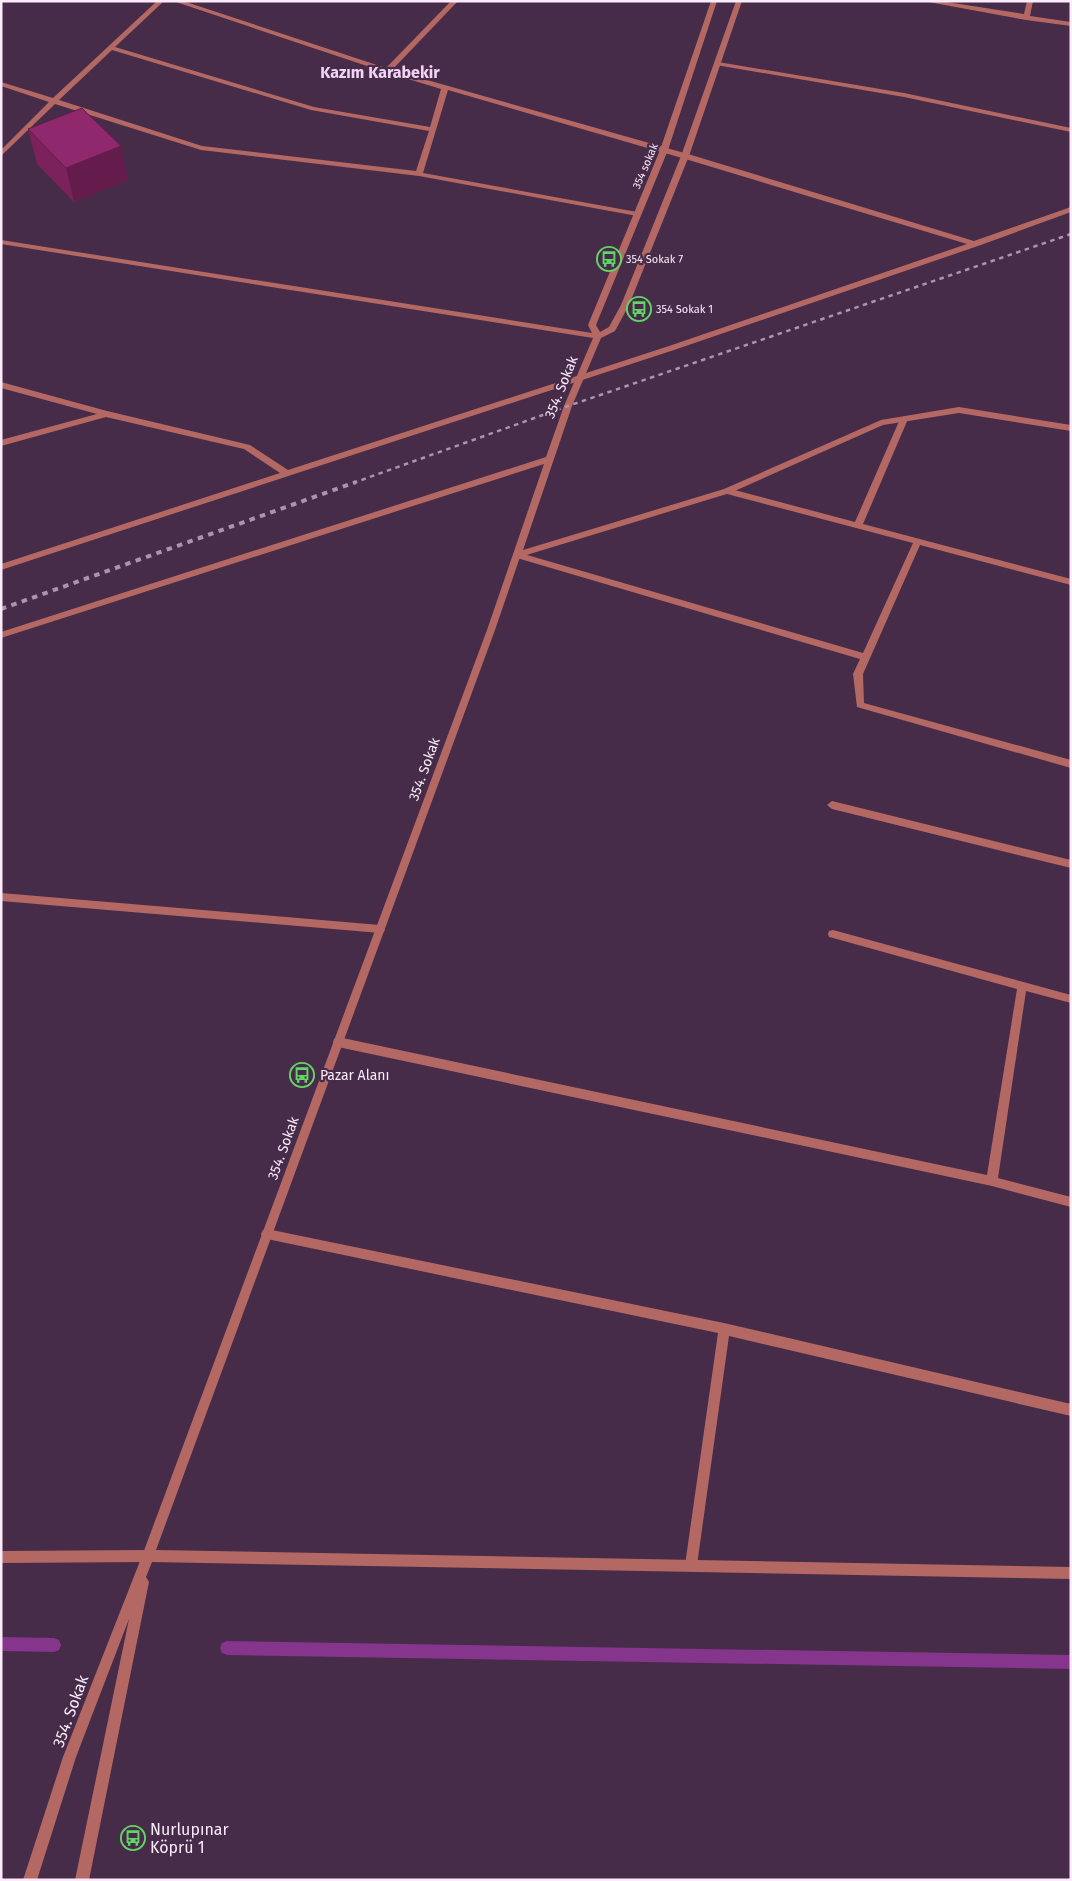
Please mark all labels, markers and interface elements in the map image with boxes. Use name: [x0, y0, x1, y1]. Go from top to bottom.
district label: Kazım Karabekir: [320, 63, 440, 82]
street label: 354 sokak: [630, 141, 661, 191]
bus stop icon: 354 Sokak 7: [596, 246, 622, 272]
place label: 354 Sokak 7: [626, 253, 683, 266]
bus stop icon: 354 Sokak 1: [626, 296, 652, 322]
place label: 354 Sokak 1: [656, 303, 713, 316]
street label: 354. Sokak: [541, 353, 582, 421]
street label: 354. Sokak: [405, 734, 444, 803]
bus stop icon: Pazar Alanı: [289, 1062, 315, 1088]
place label: Pazar Alanı: [320, 1067, 389, 1084]
street label: 354. Sokak: [264, 1113, 303, 1182]
street label: 354. Sokak: [49, 1672, 93, 1750]
place label: Nurlupınar Köprü 1: [150, 1820, 230, 1857]
bus stop icon: Nurlupınar Köprü 1: [120, 1825, 146, 1851]

